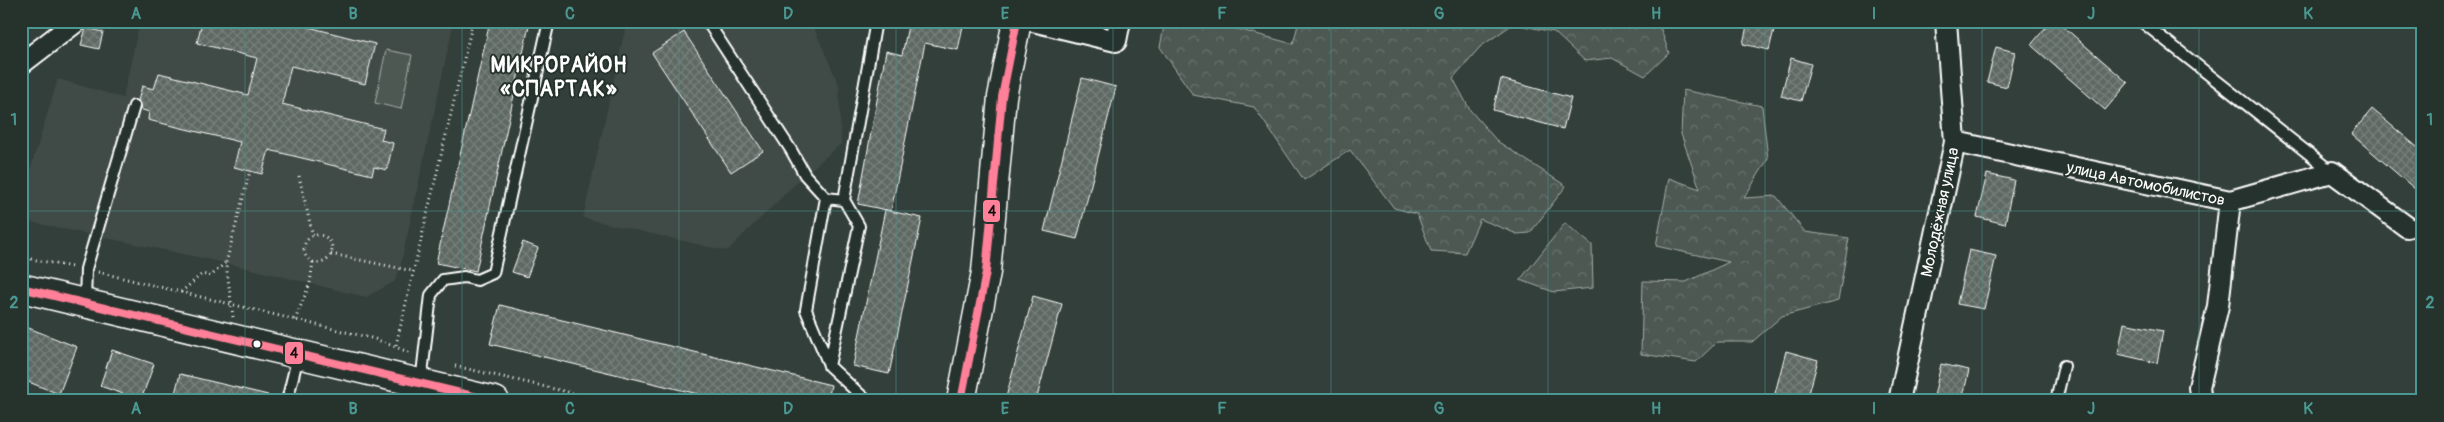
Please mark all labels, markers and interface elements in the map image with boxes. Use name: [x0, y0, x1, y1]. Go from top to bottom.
text: A: [131, 4, 142, 24]
text: B: [348, 4, 358, 24]
text: C: [565, 4, 575, 24]
text: D: [783, 4, 793, 24]
text: E: [1001, 4, 1010, 24]
text: F: [1217, 4, 1227, 24]
text: G: [1434, 4, 1445, 24]
text: H: [1651, 4, 1661, 24]
text: I: [1872, 4, 1876, 24]
text: J: [2087, 4, 2095, 24]
text: K: [2303, 4, 2313, 24]
district label: МИКРОРАЙОН «СПАРТАК»: [491, 52, 627, 103]
text: 1: [11, 110, 17, 130]
text: 1: [2427, 110, 2433, 130]
street label: Молодёжная улица: [1916, 146, 1963, 279]
street label: улица Автомобилистов: [2064, 157, 2227, 211]
line badge: 4: [982, 199, 1001, 223]
text: 4: [988, 203, 997, 220]
text: 2: [10, 293, 19, 313]
text: 2: [2426, 293, 2435, 313]
unlabelled marker: [252, 339, 262, 349]
line badge: 4: [284, 341, 304, 365]
text: 4: [290, 345, 299, 362]
text: A: [131, 399, 142, 419]
text: B: [348, 399, 358, 419]
text: C: [565, 399, 575, 419]
text: D: [783, 399, 793, 419]
text: E: [1001, 399, 1010, 419]
text: F: [1217, 399, 1227, 419]
text: G: [1434, 399, 1445, 419]
text: H: [1651, 399, 1661, 419]
text: I: [1872, 399, 1876, 419]
text: J: [2087, 399, 2095, 419]
text: K: [2303, 399, 2313, 419]

